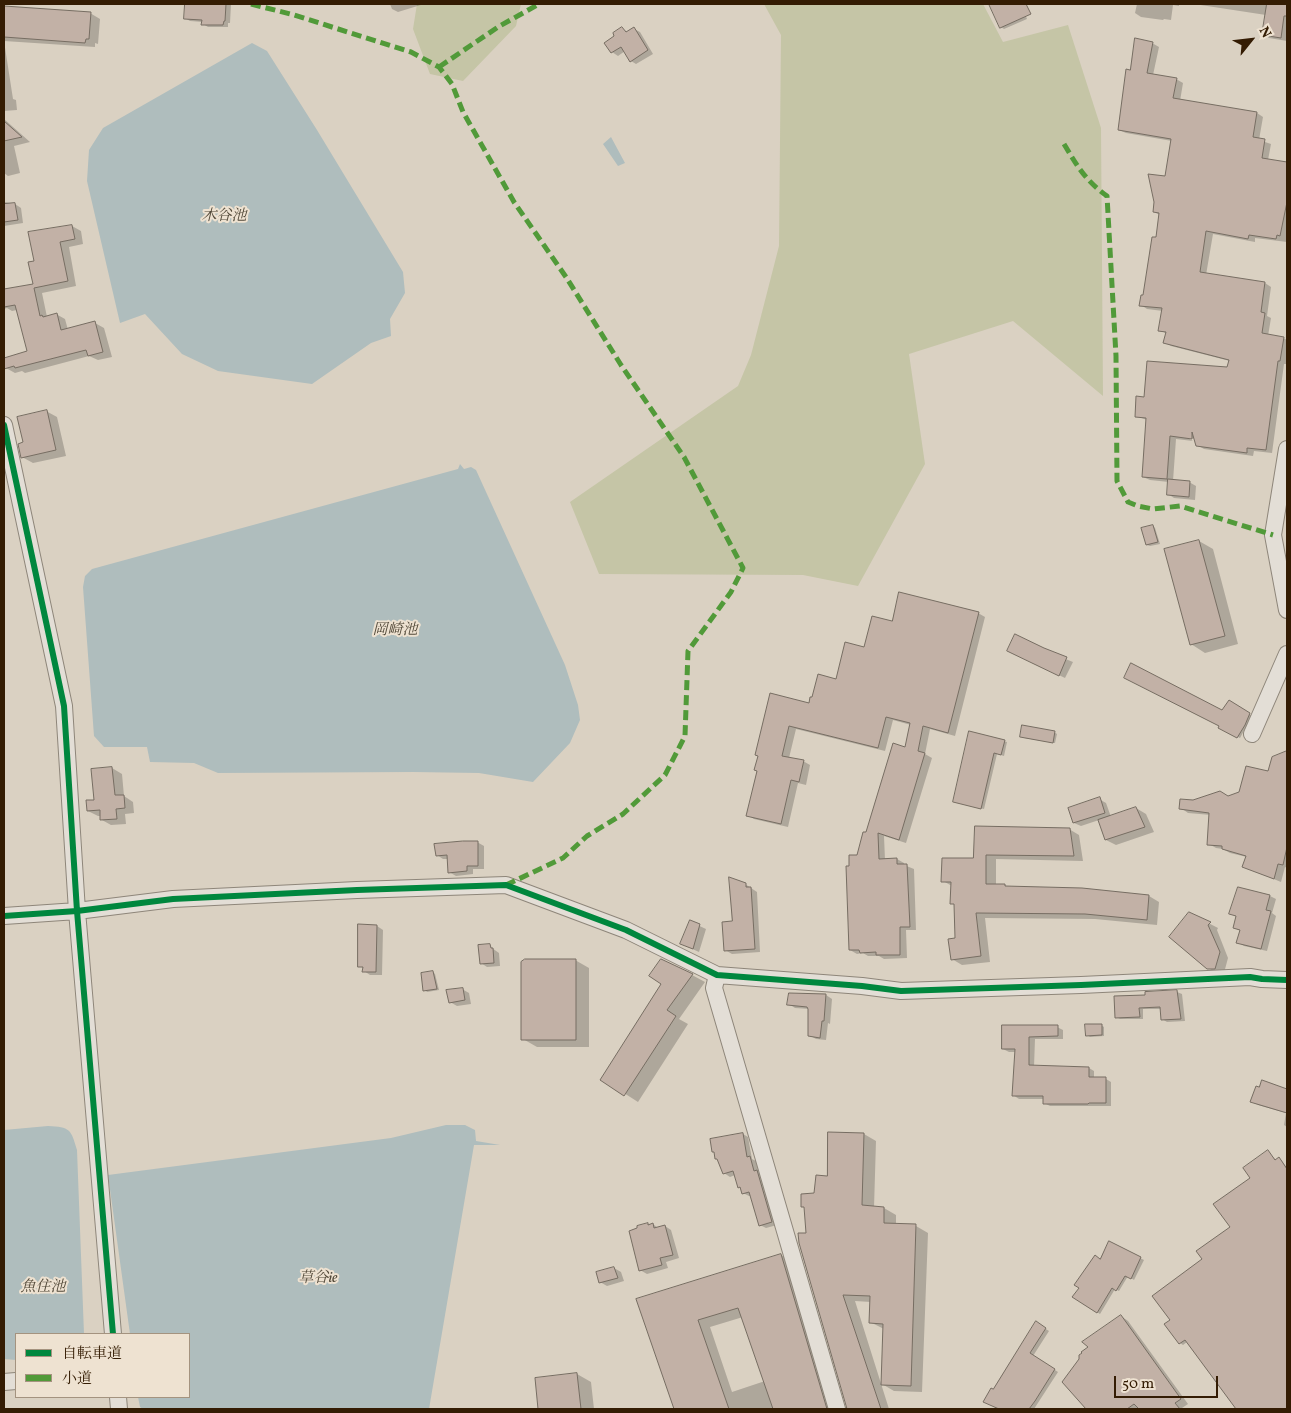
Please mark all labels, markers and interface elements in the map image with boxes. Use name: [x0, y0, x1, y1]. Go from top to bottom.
north arrow: [1226, 15, 1276, 65]
text: N: [1254, 23, 1275, 42]
water label: 木谷池: [202, 208, 246, 226]
water label: 岡崎池: [373, 622, 417, 640]
water label: 草谷ie: [298, 1270, 338, 1288]
water label: 魚住池: [21, 1279, 65, 1297]
legend: [15, 1333, 190, 1398]
text: 自転車道: [62, 1344, 122, 1365]
scale bar: [1116, 1366, 1220, 1398]
text: 小道: [62, 1369, 92, 1390]
text: 50 m: [1122, 1374, 1154, 1395]

